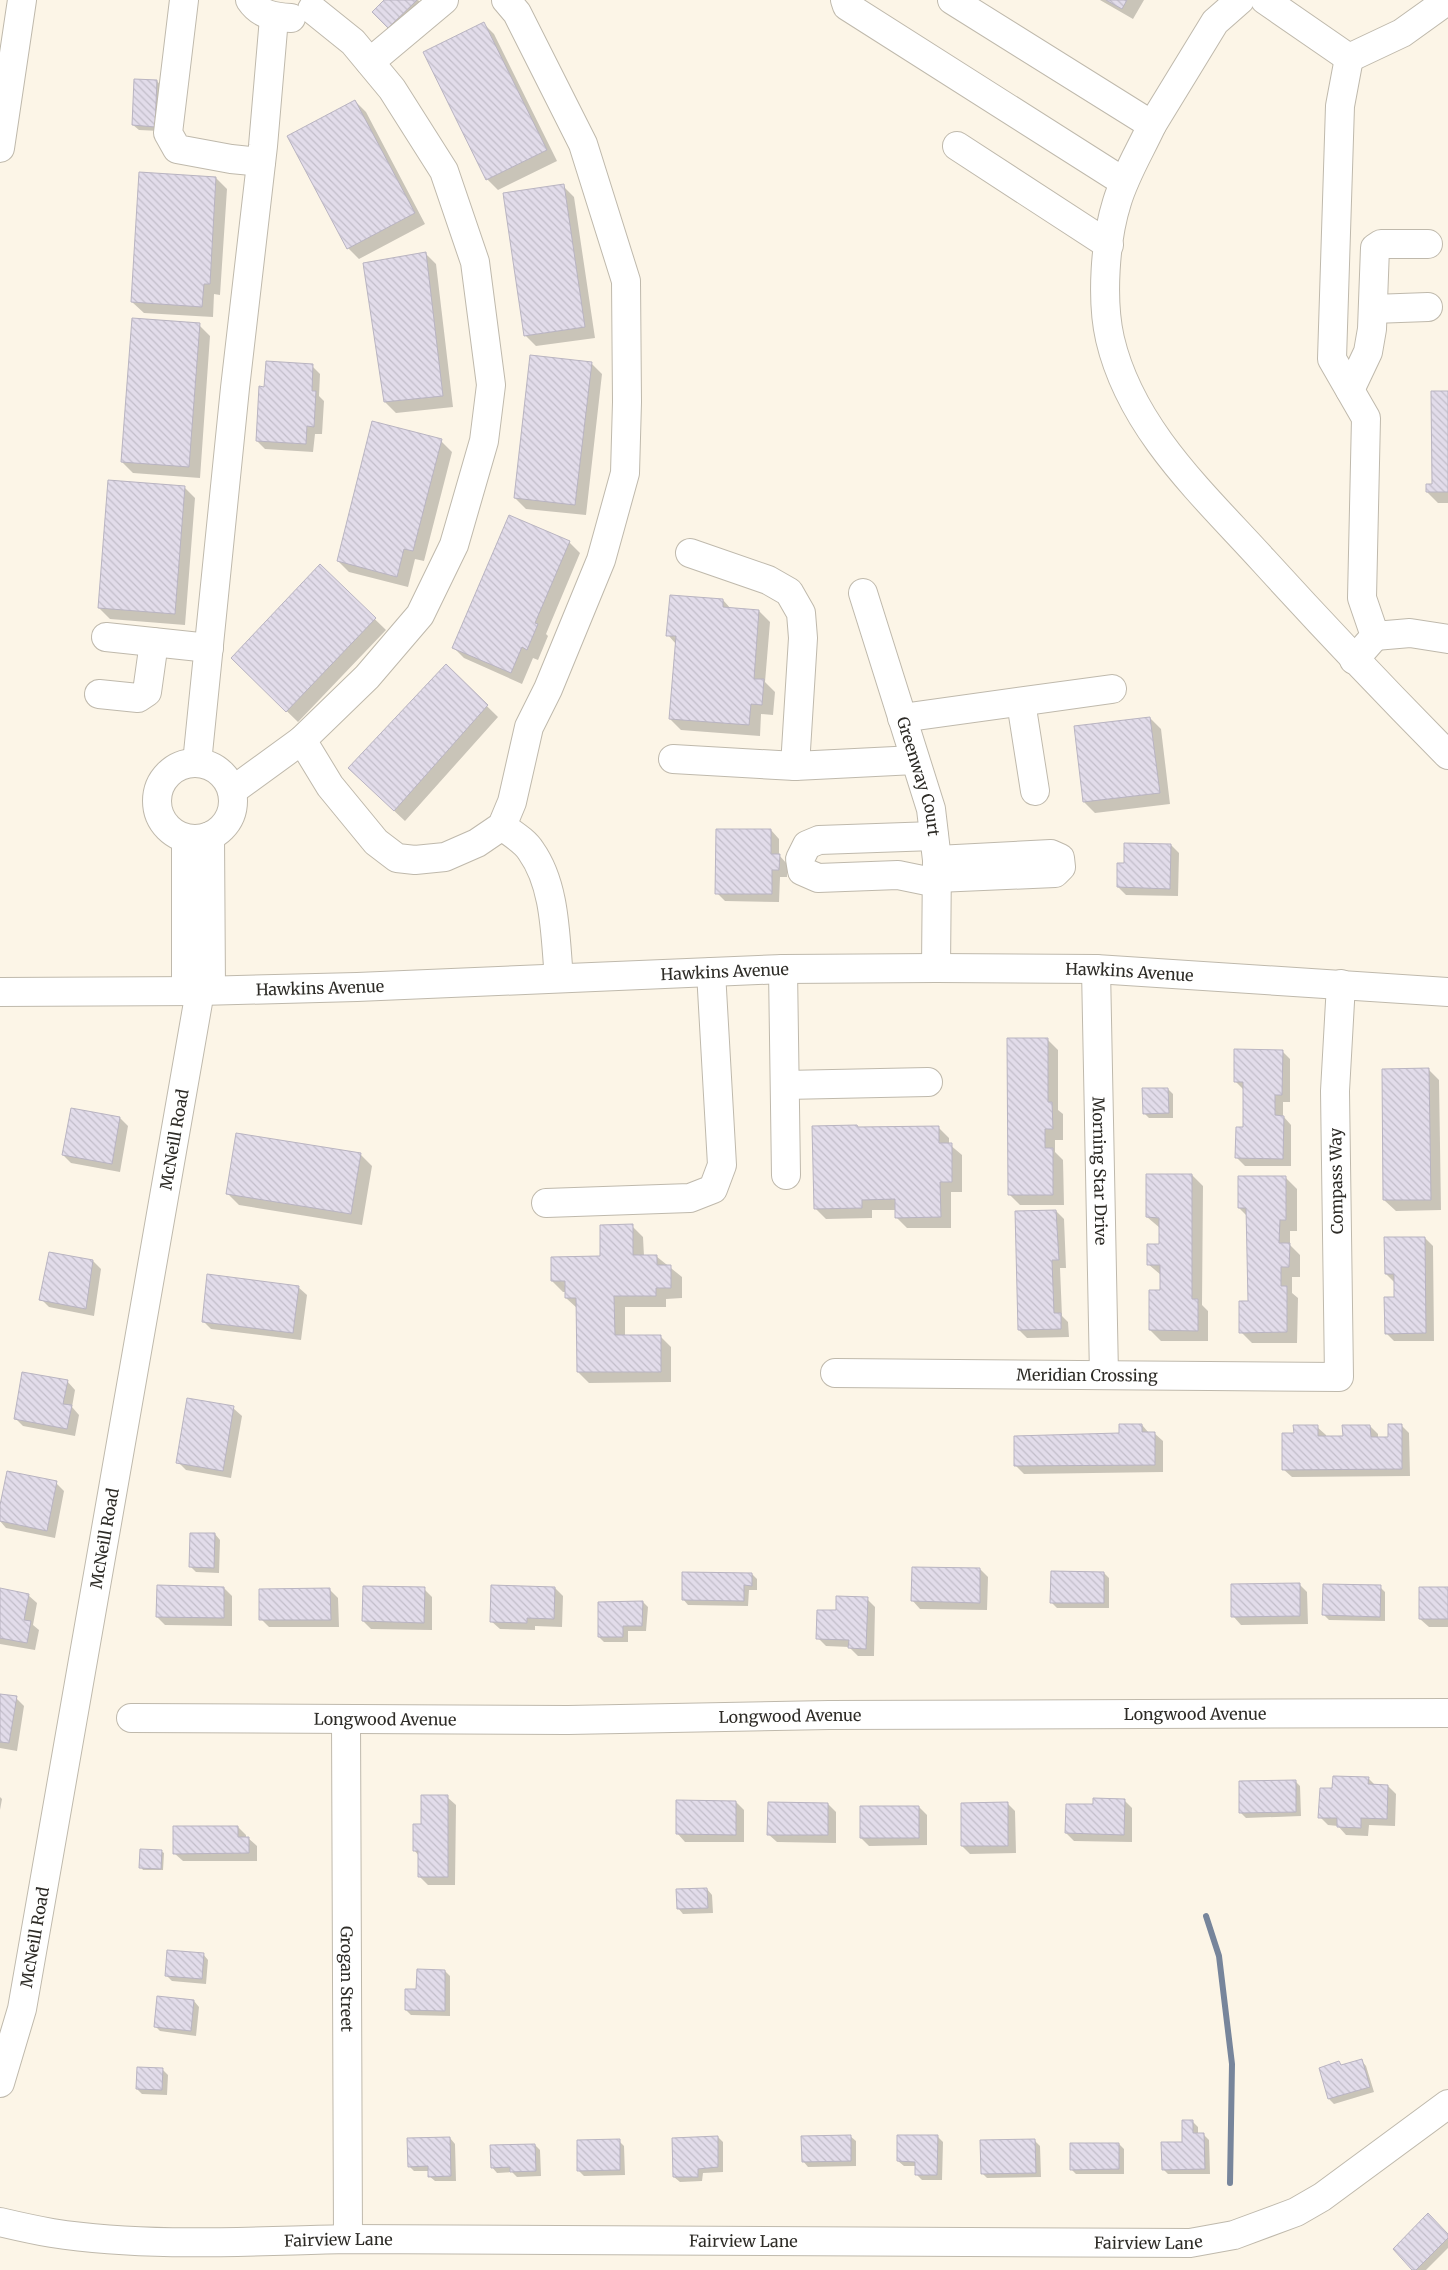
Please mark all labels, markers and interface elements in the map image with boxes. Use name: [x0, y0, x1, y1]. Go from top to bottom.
street label: Greenway Court: [893, 714, 944, 838]
street label: Hawkins Avenue: [660, 959, 789, 984]
street label: Hawkins Avenue: [1065, 959, 1194, 985]
street label: Hawkins Avenue: [255, 976, 385, 1000]
street label: McNeill Road: [155, 1087, 193, 1191]
street label: Morning Star Drive: [1089, 1096, 1111, 1246]
street label: Compass Way: [1325, 1127, 1347, 1234]
street label: Meridian Crossing: [1016, 1364, 1158, 1386]
street label: McNeill Road: [86, 1486, 123, 1590]
street label: Longwood Avenue: [1124, 1704, 1266, 1724]
street label: Longwood Avenue: [718, 1705, 861, 1727]
street label: Longwood Avenue: [314, 1709, 456, 1729]
street label: McNeill Road: [16, 1885, 53, 1989]
street label: Grogan Street: [337, 1926, 357, 2033]
street label: Fairview Lane: [284, 2229, 393, 2251]
street label: Fairview Lane: [689, 2231, 798, 2251]
street label: Fairview Lane: [1094, 2231, 1204, 2253]

